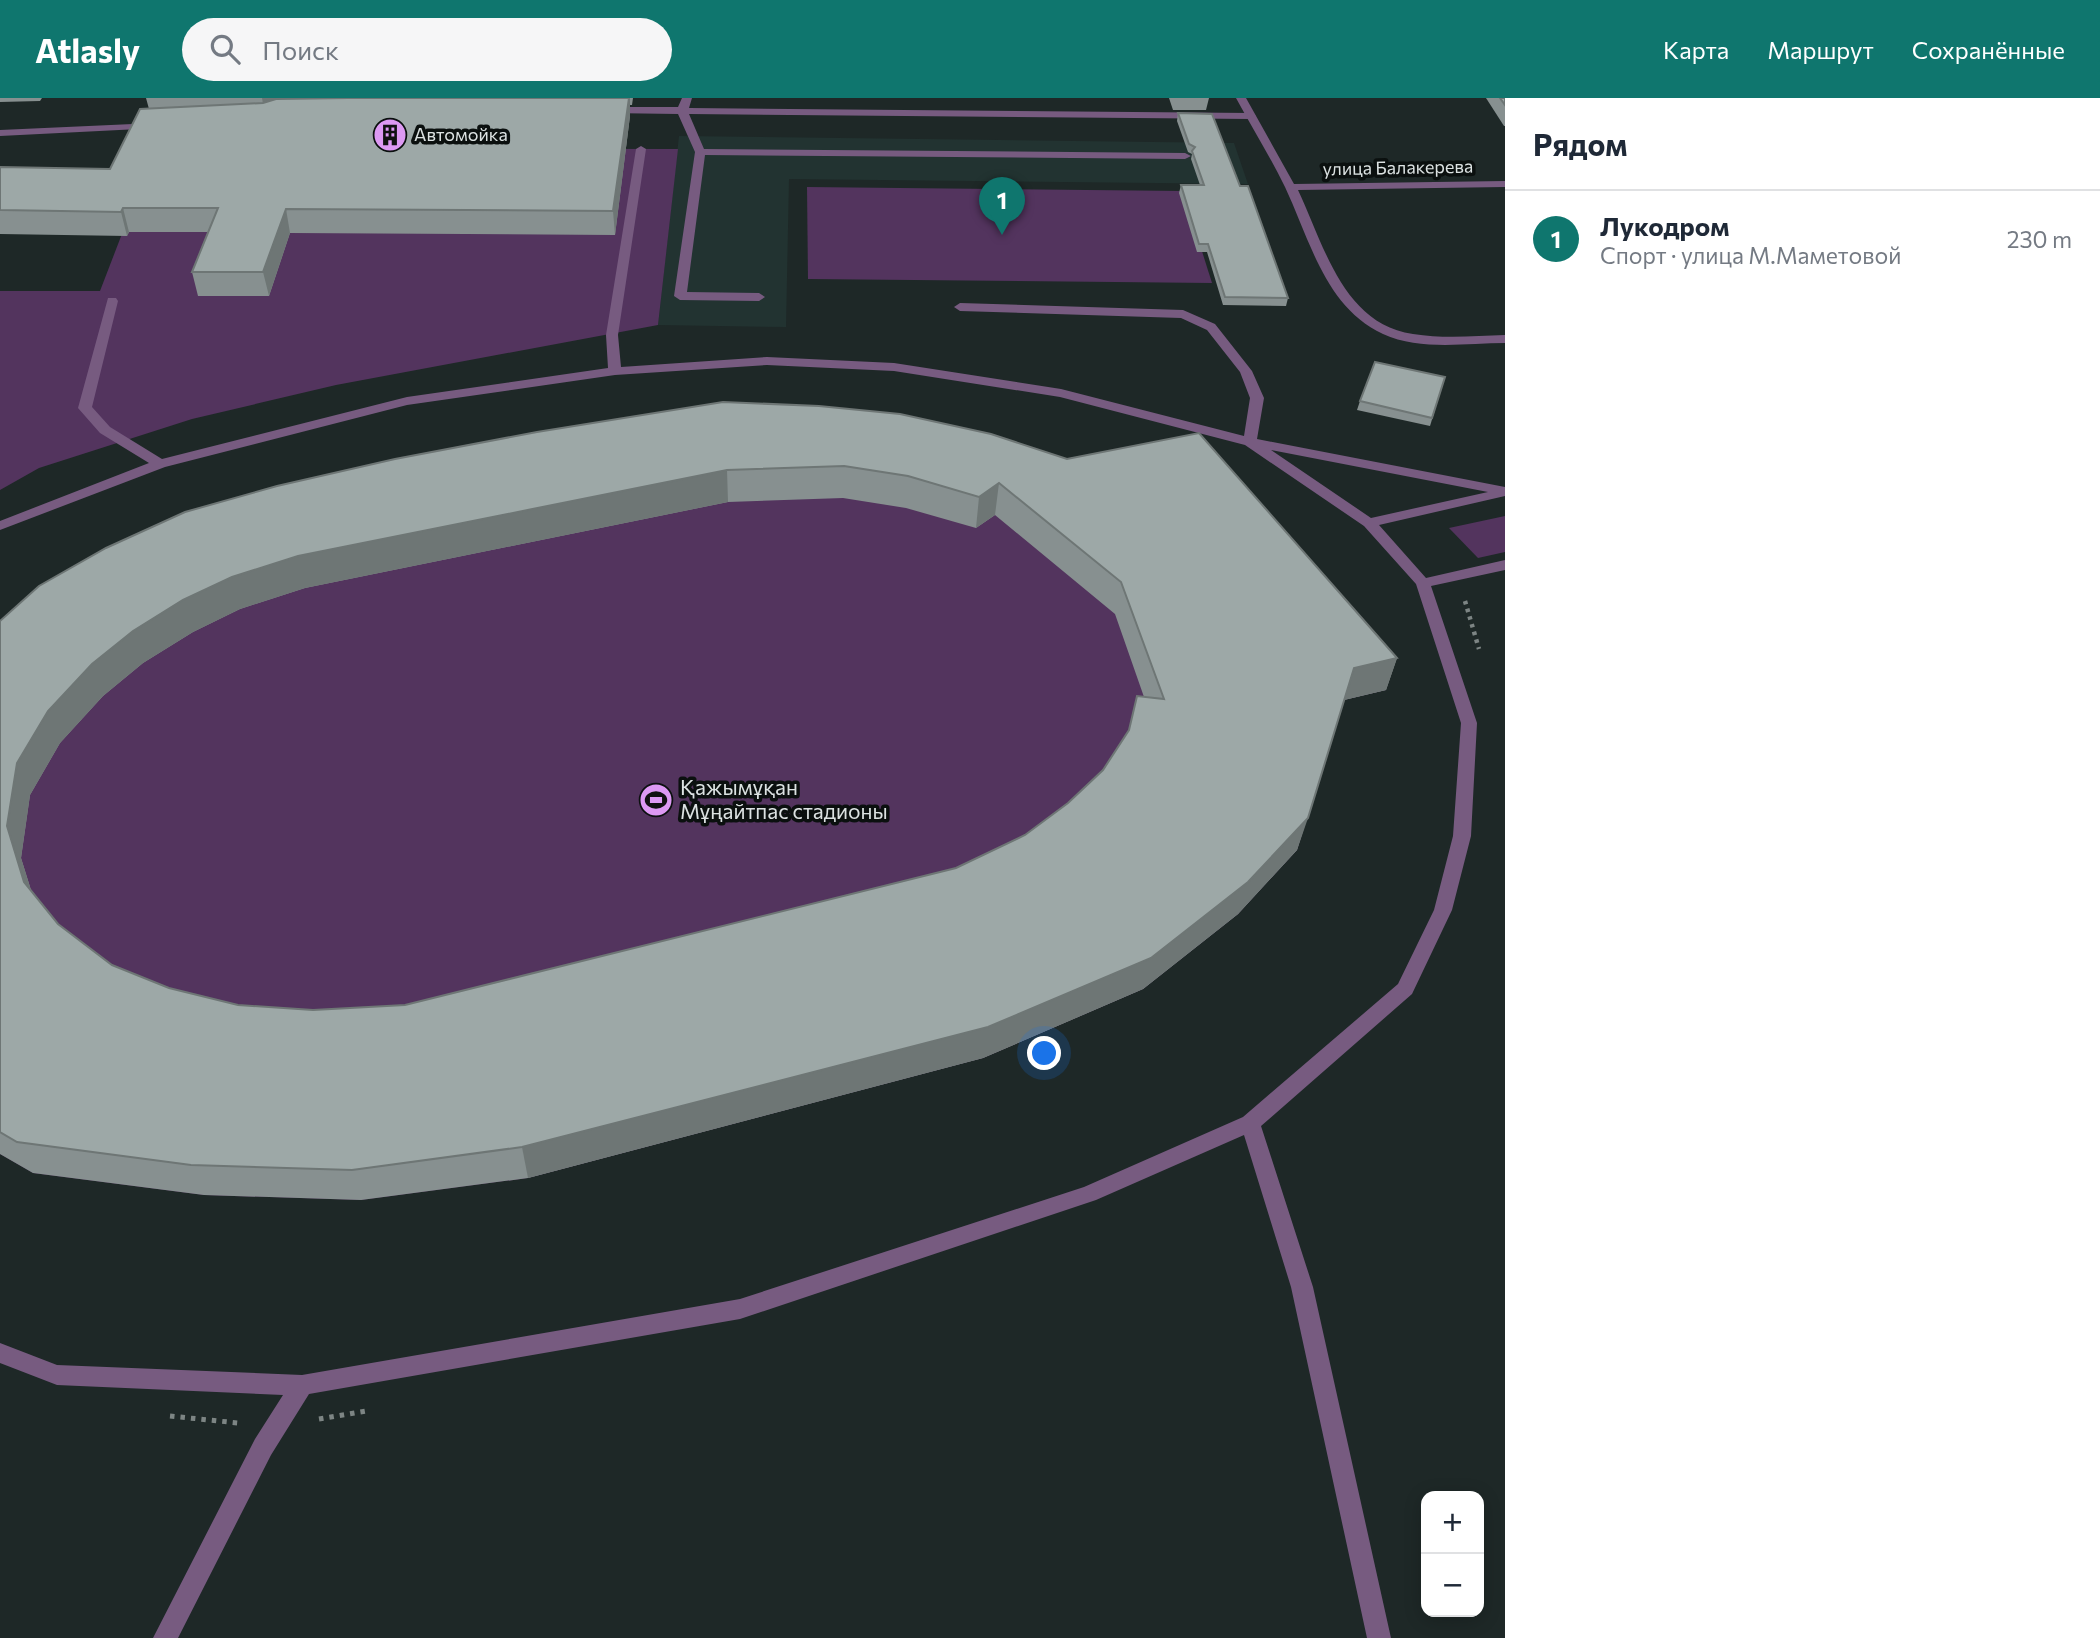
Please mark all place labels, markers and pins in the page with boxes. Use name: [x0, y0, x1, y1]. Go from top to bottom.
building icon: Автомойка: [371, 116, 409, 154]
place label: Автомойка: [414, 123, 508, 145]
pin: 1: [979, 177, 1025, 235]
place label: Қажымұқан Мұңайтпас стадионы: [680, 774, 888, 823]
sports icon: Қажымұқан Мұңайтпас стадионы: [637, 781, 675, 819]

